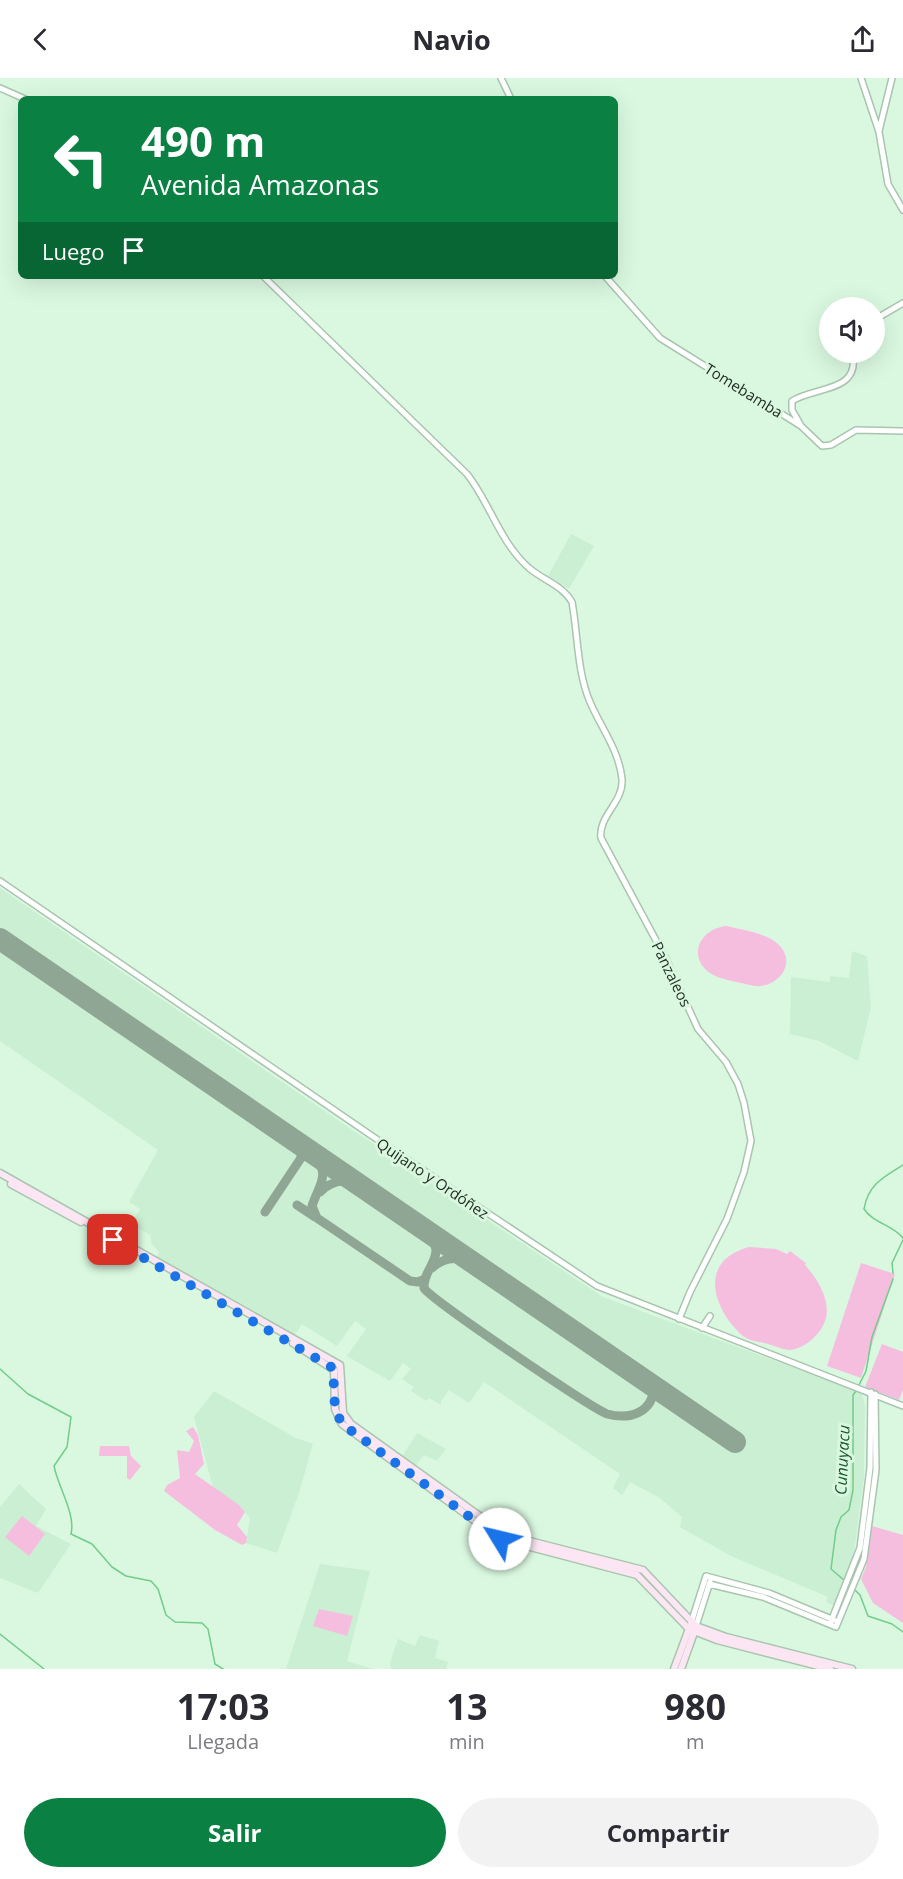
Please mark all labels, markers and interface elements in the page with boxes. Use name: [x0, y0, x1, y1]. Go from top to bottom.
text: Navio: [412, 21, 491, 58]
icon: back: [24, 23, 57, 56]
icon: share: [846, 23, 879, 56]
text: 490 m: [141, 112, 265, 169]
icon: left: [42, 120, 120, 198]
text: Avenida Amazonas: [141, 166, 379, 203]
icon: arrive: [117, 234, 150, 267]
text: Luego: [42, 236, 105, 266]
map controls: [819, 297, 885, 363]
button: sound: [819, 297, 885, 363]
street label: Tomebamba: [701, 358, 787, 422]
street label: Panzaleos: [648, 938, 696, 1010]
street label: Quijano y Ordóñez: [373, 1133, 493, 1223]
pin: [87, 1214, 138, 1265]
icon: arrive: [96, 1223, 129, 1256]
water label: Cunuyacu: [829, 1424, 855, 1496]
position arrow: [468, 1507, 532, 1571]
text: 17:03: [177, 1682, 269, 1731]
text: 13: [446, 1682, 488, 1731]
text: 980: [664, 1682, 726, 1731]
text: Llegada: [187, 1728, 259, 1755]
text: min: [449, 1728, 485, 1755]
text: m: [686, 1728, 705, 1755]
button: Salir: [24, 1798, 446, 1867]
button: Compartir: [458, 1798, 879, 1867]

